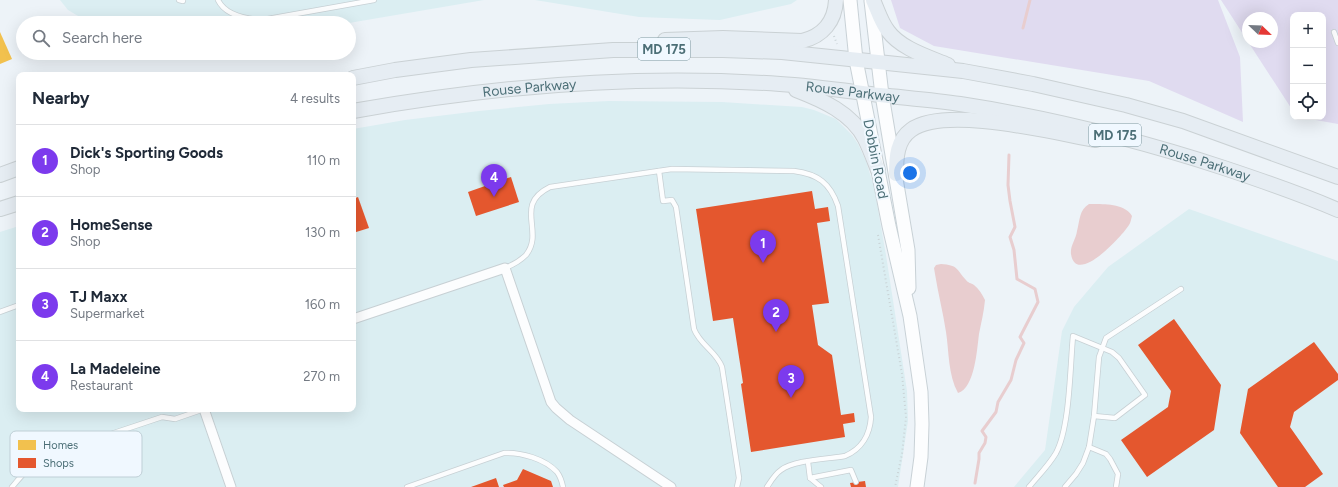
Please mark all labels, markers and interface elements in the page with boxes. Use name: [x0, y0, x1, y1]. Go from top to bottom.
north arrow: [1242, 12, 1278, 48]
map controls: [1290, 12, 1326, 120]
button: +: [1290, 12, 1326, 48]
search box: [16, 16, 356, 60]
icon: search: [30, 27, 52, 49]
text: Search here: [62, 29, 142, 47]
road number: MD 175: [638, 38, 690, 60]
button: −: [1290, 48, 1326, 84]
street label: Rouse Parkway: [482, 76, 578, 101]
street label: Rouse Parkway: [805, 78, 901, 106]
button: locate: [1290, 84, 1326, 120]
text: Nearby: [32, 88, 90, 108]
text: 4 results: [290, 91, 340, 106]
street label: Dobbin Road: [859, 118, 892, 200]
road number: MD 175: [1089, 124, 1141, 146]
street label: Rouse Parkway: [1157, 141, 1253, 185]
text: Dick's Sporting Goods: [70, 144, 223, 162]
text: 1: [42, 153, 48, 168]
text: 110 m: [307, 153, 340, 168]
text: Shop: [70, 162, 100, 177]
your location: [900, 163, 920, 183]
pin: 4: [481, 164, 507, 197]
text: HomeSense: [70, 216, 153, 234]
text: 2: [41, 225, 49, 240]
text: 130 m: [305, 225, 340, 240]
pin: 1: [750, 230, 776, 263]
text: Shop: [70, 234, 100, 249]
text: TJ Maxx: [70, 288, 128, 306]
text: 3: [41, 297, 49, 312]
text: 160 m: [305, 297, 340, 312]
pin: 2: [763, 299, 789, 332]
text: Supermarket: [70, 306, 145, 321]
text: La Madeleine: [70, 360, 160, 378]
pin: 3: [778, 365, 804, 398]
text: 4: [41, 369, 49, 384]
text: 270 m: [303, 369, 340, 384]
text: Restaurant: [70, 378, 133, 393]
legend: [10, 431, 142, 477]
text: Homes: [43, 439, 78, 452]
text: Shops: [43, 457, 74, 470]

